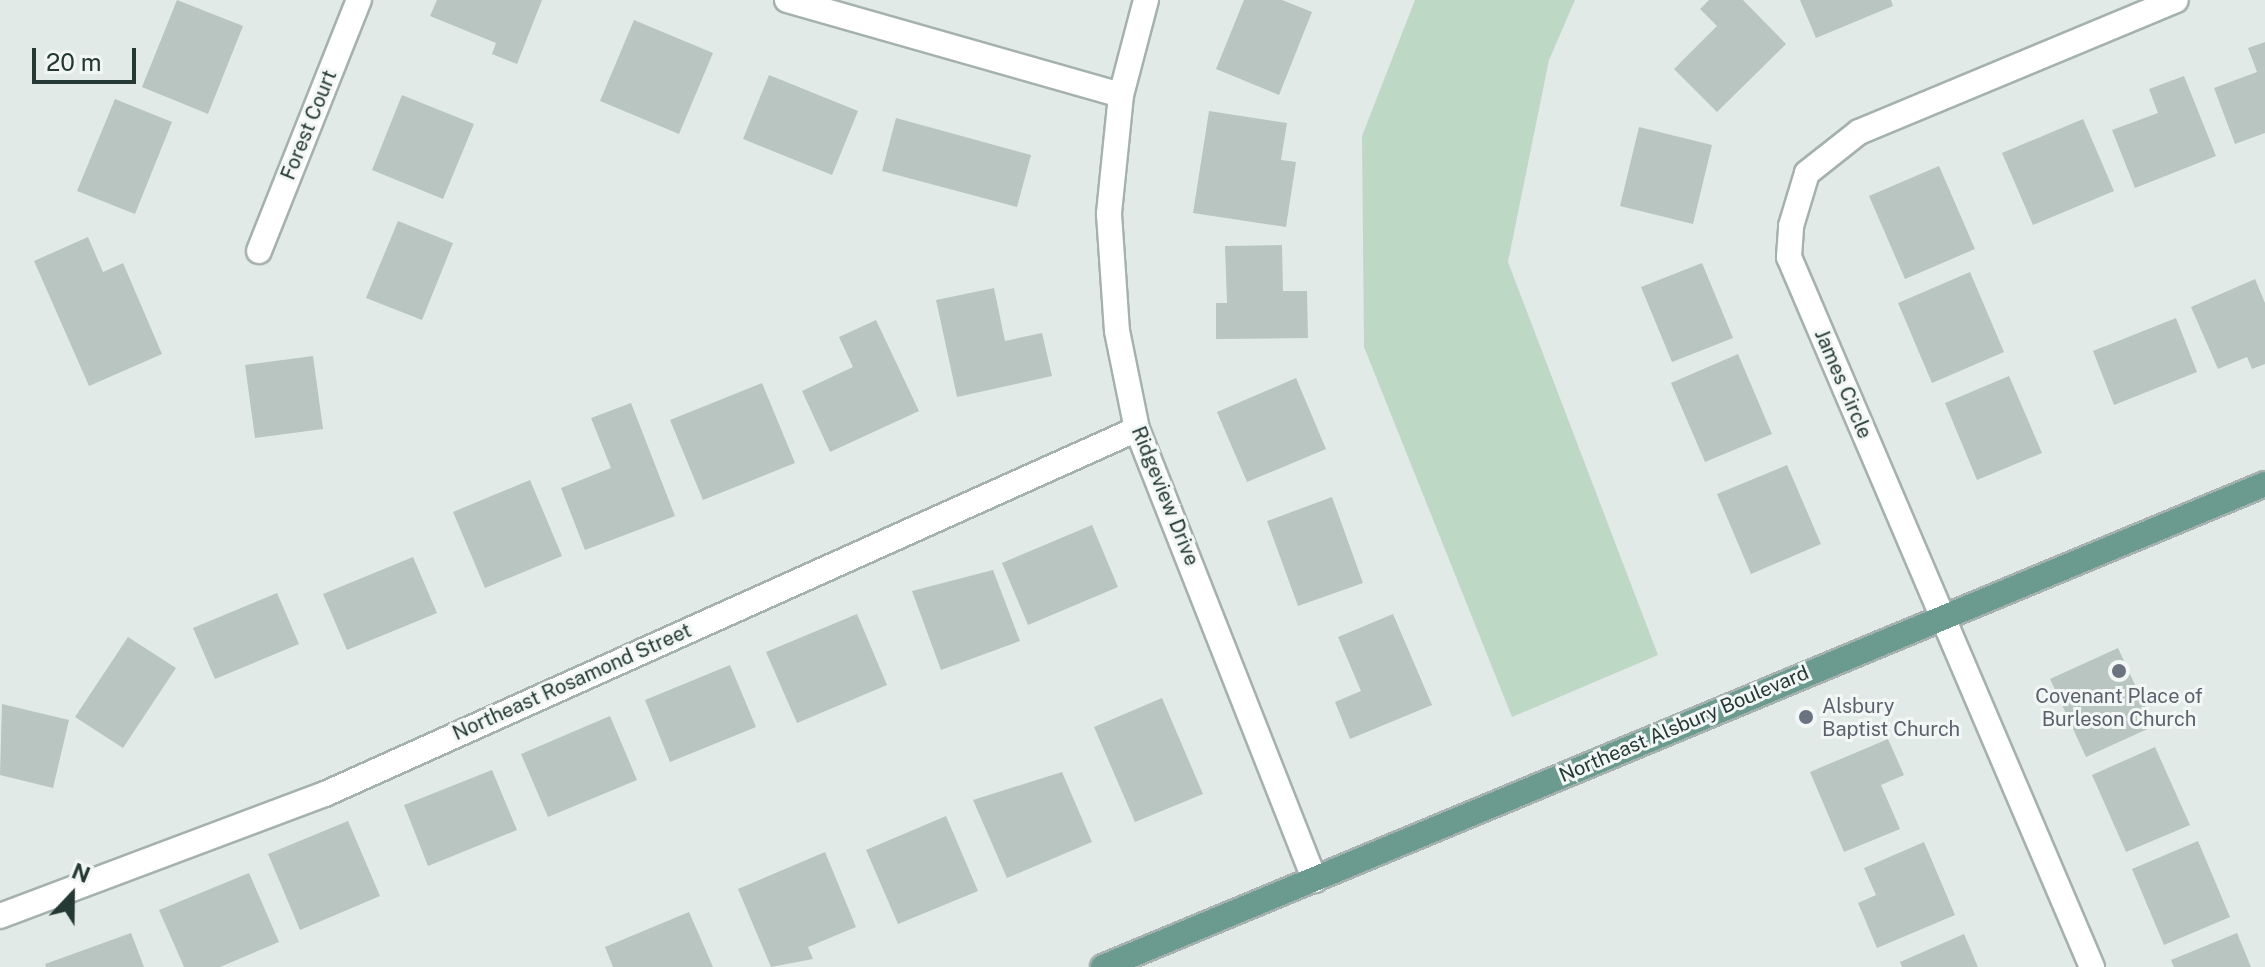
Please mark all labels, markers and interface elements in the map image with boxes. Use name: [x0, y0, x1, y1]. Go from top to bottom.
scale bar: [36, 32, 140, 82]
text: 20 m: [46, 48, 102, 76]
street label: Forest Court: [276, 67, 342, 183]
street label: James Circle: [1809, 326, 1877, 442]
street label: Ridgeview Drive: [1126, 423, 1204, 569]
street label: Northeast Rosamond Street: [449, 618, 695, 746]
street label: Northeast Alsbury Boulevard: [1556, 660, 1812, 788]
marker: Covenant Place of Burleson Church: [2110, 662, 2128, 680]
place label: Covenant Place of Burleson Church: [2035, 684, 2203, 731]
place label: Alsbury Baptist Church: [1822, 694, 1960, 741]
marker: Alsbury Baptist Church: [1797, 708, 1815, 726]
north arrow: [32, 855, 112, 935]
text: N: [68, 857, 94, 888]

